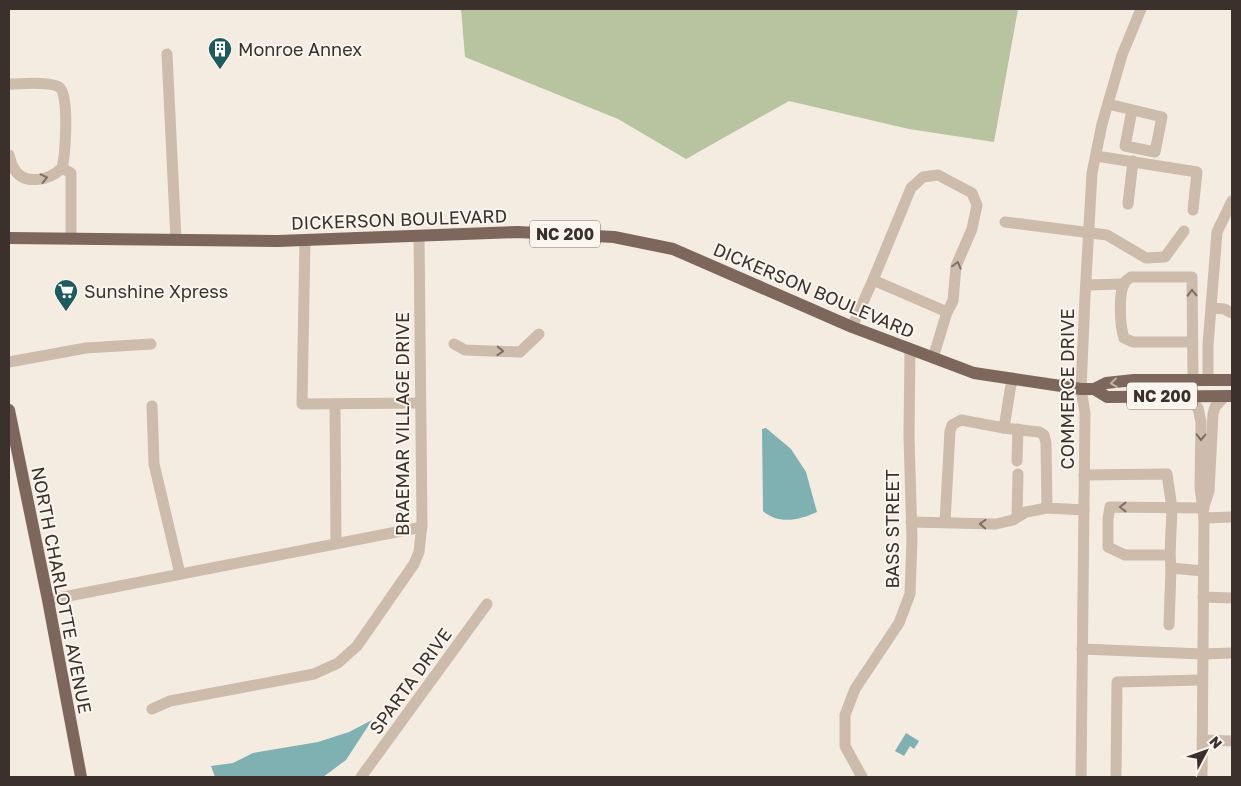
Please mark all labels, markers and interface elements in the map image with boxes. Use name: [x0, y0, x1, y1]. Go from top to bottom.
building icon: Monroe Annex: [207, 36, 233, 70]
place label: Monroe Annex: [238, 38, 362, 60]
one-way arrow: [39, 173, 48, 183]
street label: DICKERSON BOULEVARD: [291, 204, 507, 234]
road number: NC 200: [530, 220, 600, 248]
street label: DICKERSON BOULEVARD: [710, 238, 918, 342]
one-way arrow: [952, 261, 962, 270]
supermarket icon: Sunshine Xpress: [53, 278, 79, 312]
place label: Sunshine Xpress: [84, 280, 228, 302]
one-way arrow: [1187, 289, 1198, 297]
street label: COMMERCE DRIVE: [1056, 309, 1078, 470]
street label: BRAEMAR VILLAGE DRIVE: [391, 312, 413, 536]
one-way arrow: [496, 346, 504, 357]
one-way arrow: [1109, 377, 1118, 387]
road number: NC 200: [1127, 382, 1197, 410]
one-way arrow: [1196, 434, 1206, 442]
street label: NORTH CHARLOTTE AVENUE: [27, 465, 97, 715]
street label: BASS STREET: [881, 469, 903, 589]
one-way arrow: [1119, 502, 1126, 512]
one-way arrow: [979, 519, 986, 529]
street label: SPARTA DRIVE: [364, 624, 456, 738]
north arrow: [1181, 726, 1231, 776]
text: N: [1206, 733, 1226, 752]

